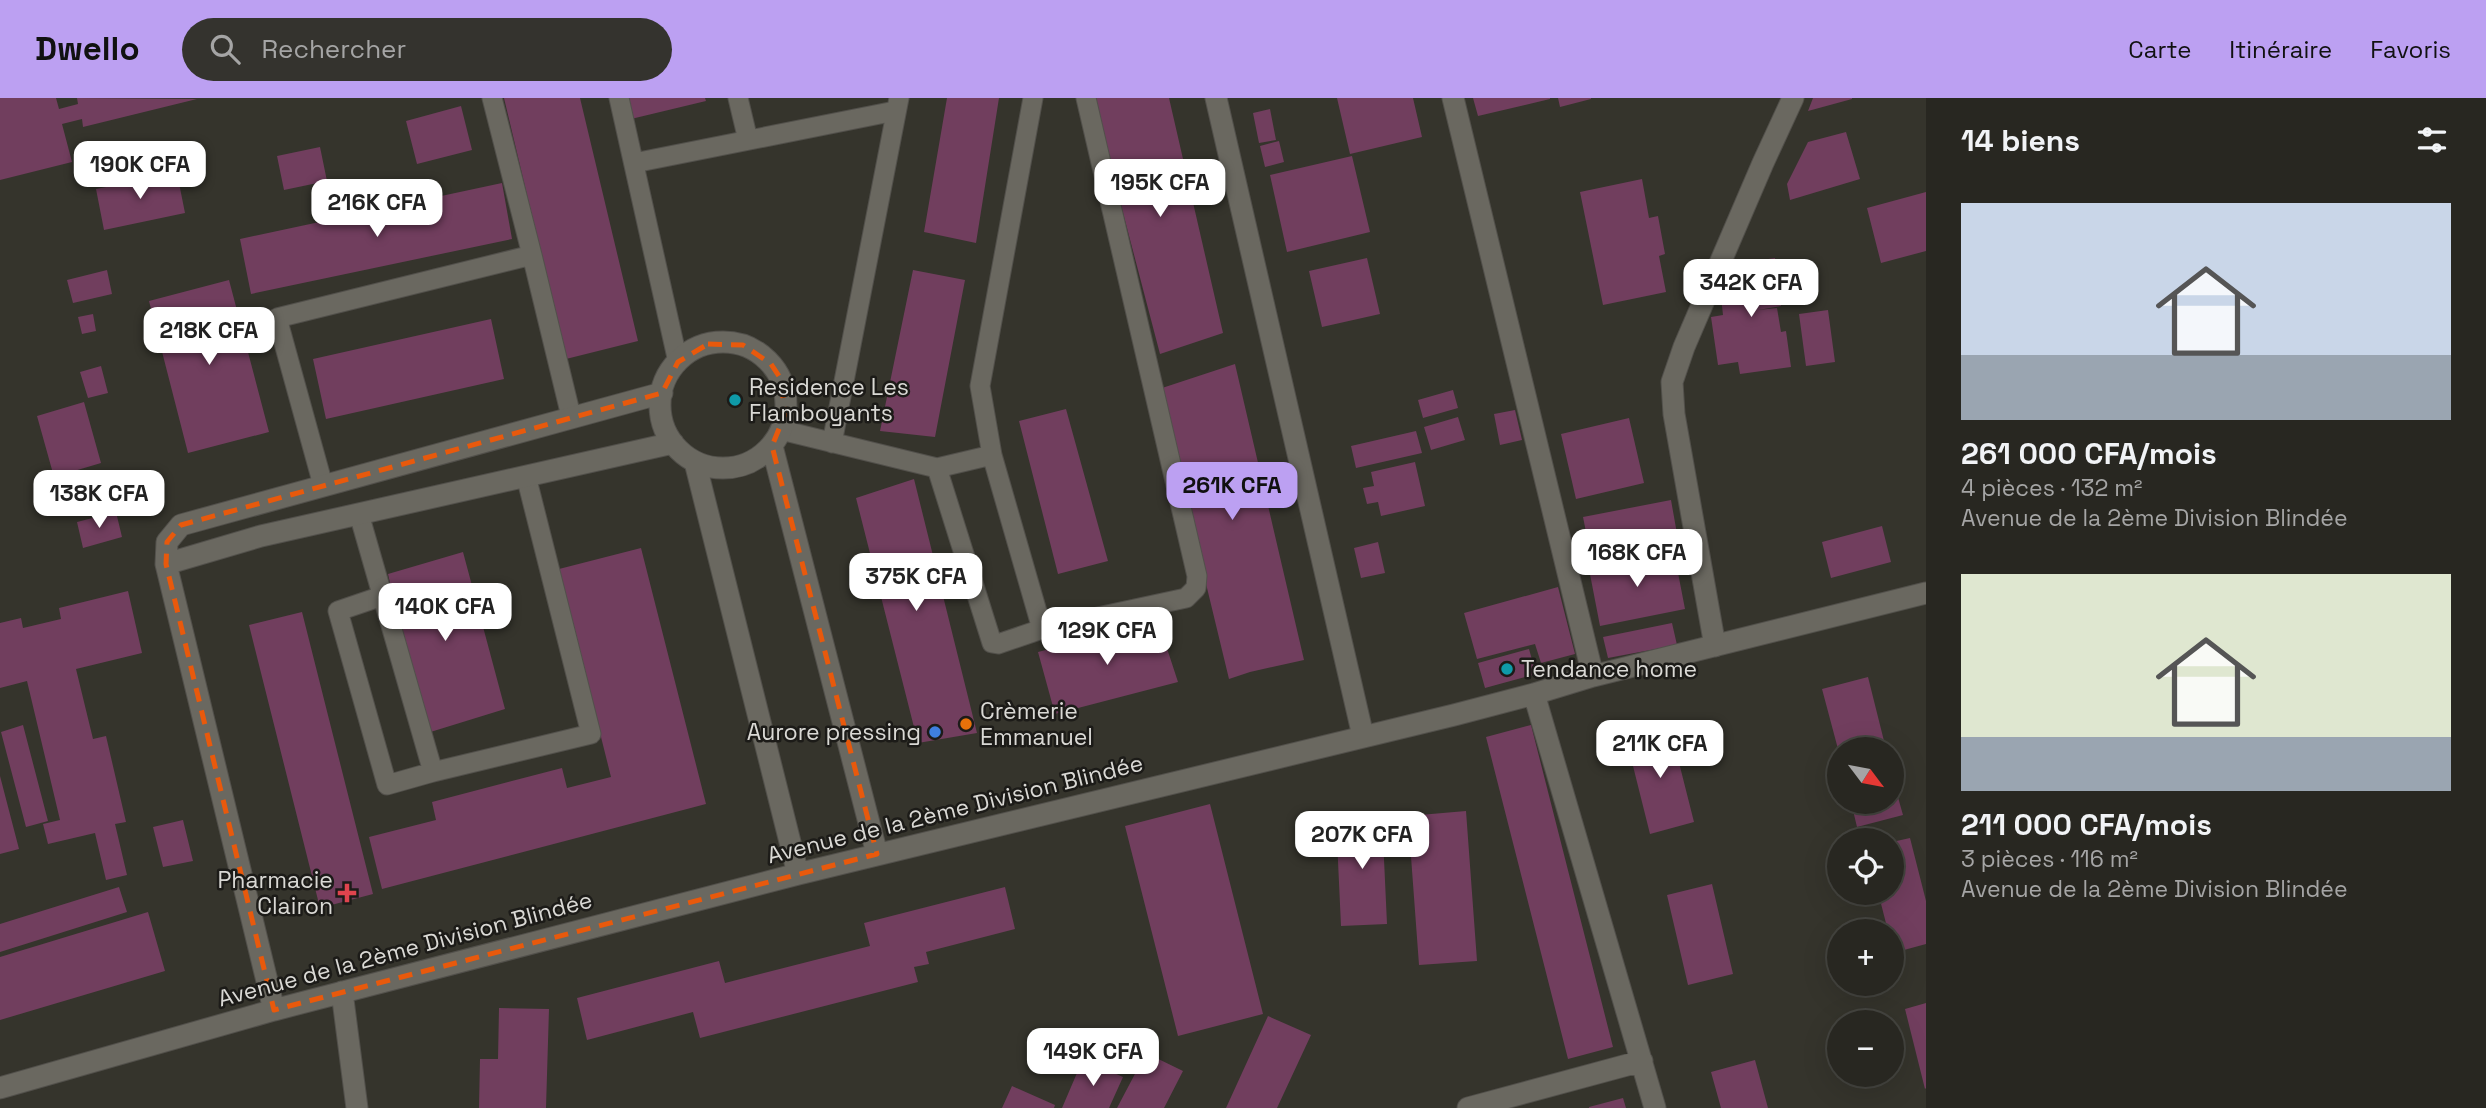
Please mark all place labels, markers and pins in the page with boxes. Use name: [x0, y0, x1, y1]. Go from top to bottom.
pin: 190K CFA: [68, 141, 212, 201]
pin: 195K CFA: [1088, 159, 1232, 219]
pin: 216K CFA: [305, 180, 449, 239]
pin: 342K CFA: [1679, 260, 1823, 319]
pin: 218K CFA: [137, 308, 281, 367]
place label: Residence Les Flamboyants: [749, 372, 909, 428]
marker: Residence Les Flamboyants: [727, 392, 743, 408]
pin: 261K CFA: [1160, 462, 1304, 522]
pin: 138K CFA: [27, 470, 171, 530]
pin: 168K CFA: [1565, 530, 1709, 589]
pin: 375K CFA: [844, 554, 988, 613]
pin: 140K CFA: [373, 584, 517, 643]
pin: 129K CFA: [1035, 608, 1179, 667]
place label: Tendance home: [1521, 654, 1697, 684]
marker: Tendance home: [1499, 661, 1515, 677]
place label: Crèmerie Emmanuel: [980, 696, 1093, 752]
marker: Crèmerie Emmanuel: [958, 716, 974, 732]
place label: Aurore pressing: [747, 717, 921, 747]
pin: 211K CFA: [1588, 720, 1732, 780]
marker: Aurore pressing: [927, 724, 943, 740]
pin: 207K CFA: [1290, 812, 1434, 871]
place label: Pharmacie Clairon: [217, 865, 333, 921]
marker: Pharmacie Clairon: [339, 885, 355, 901]
pin: 149K CFA: [1021, 1028, 1165, 1088]

